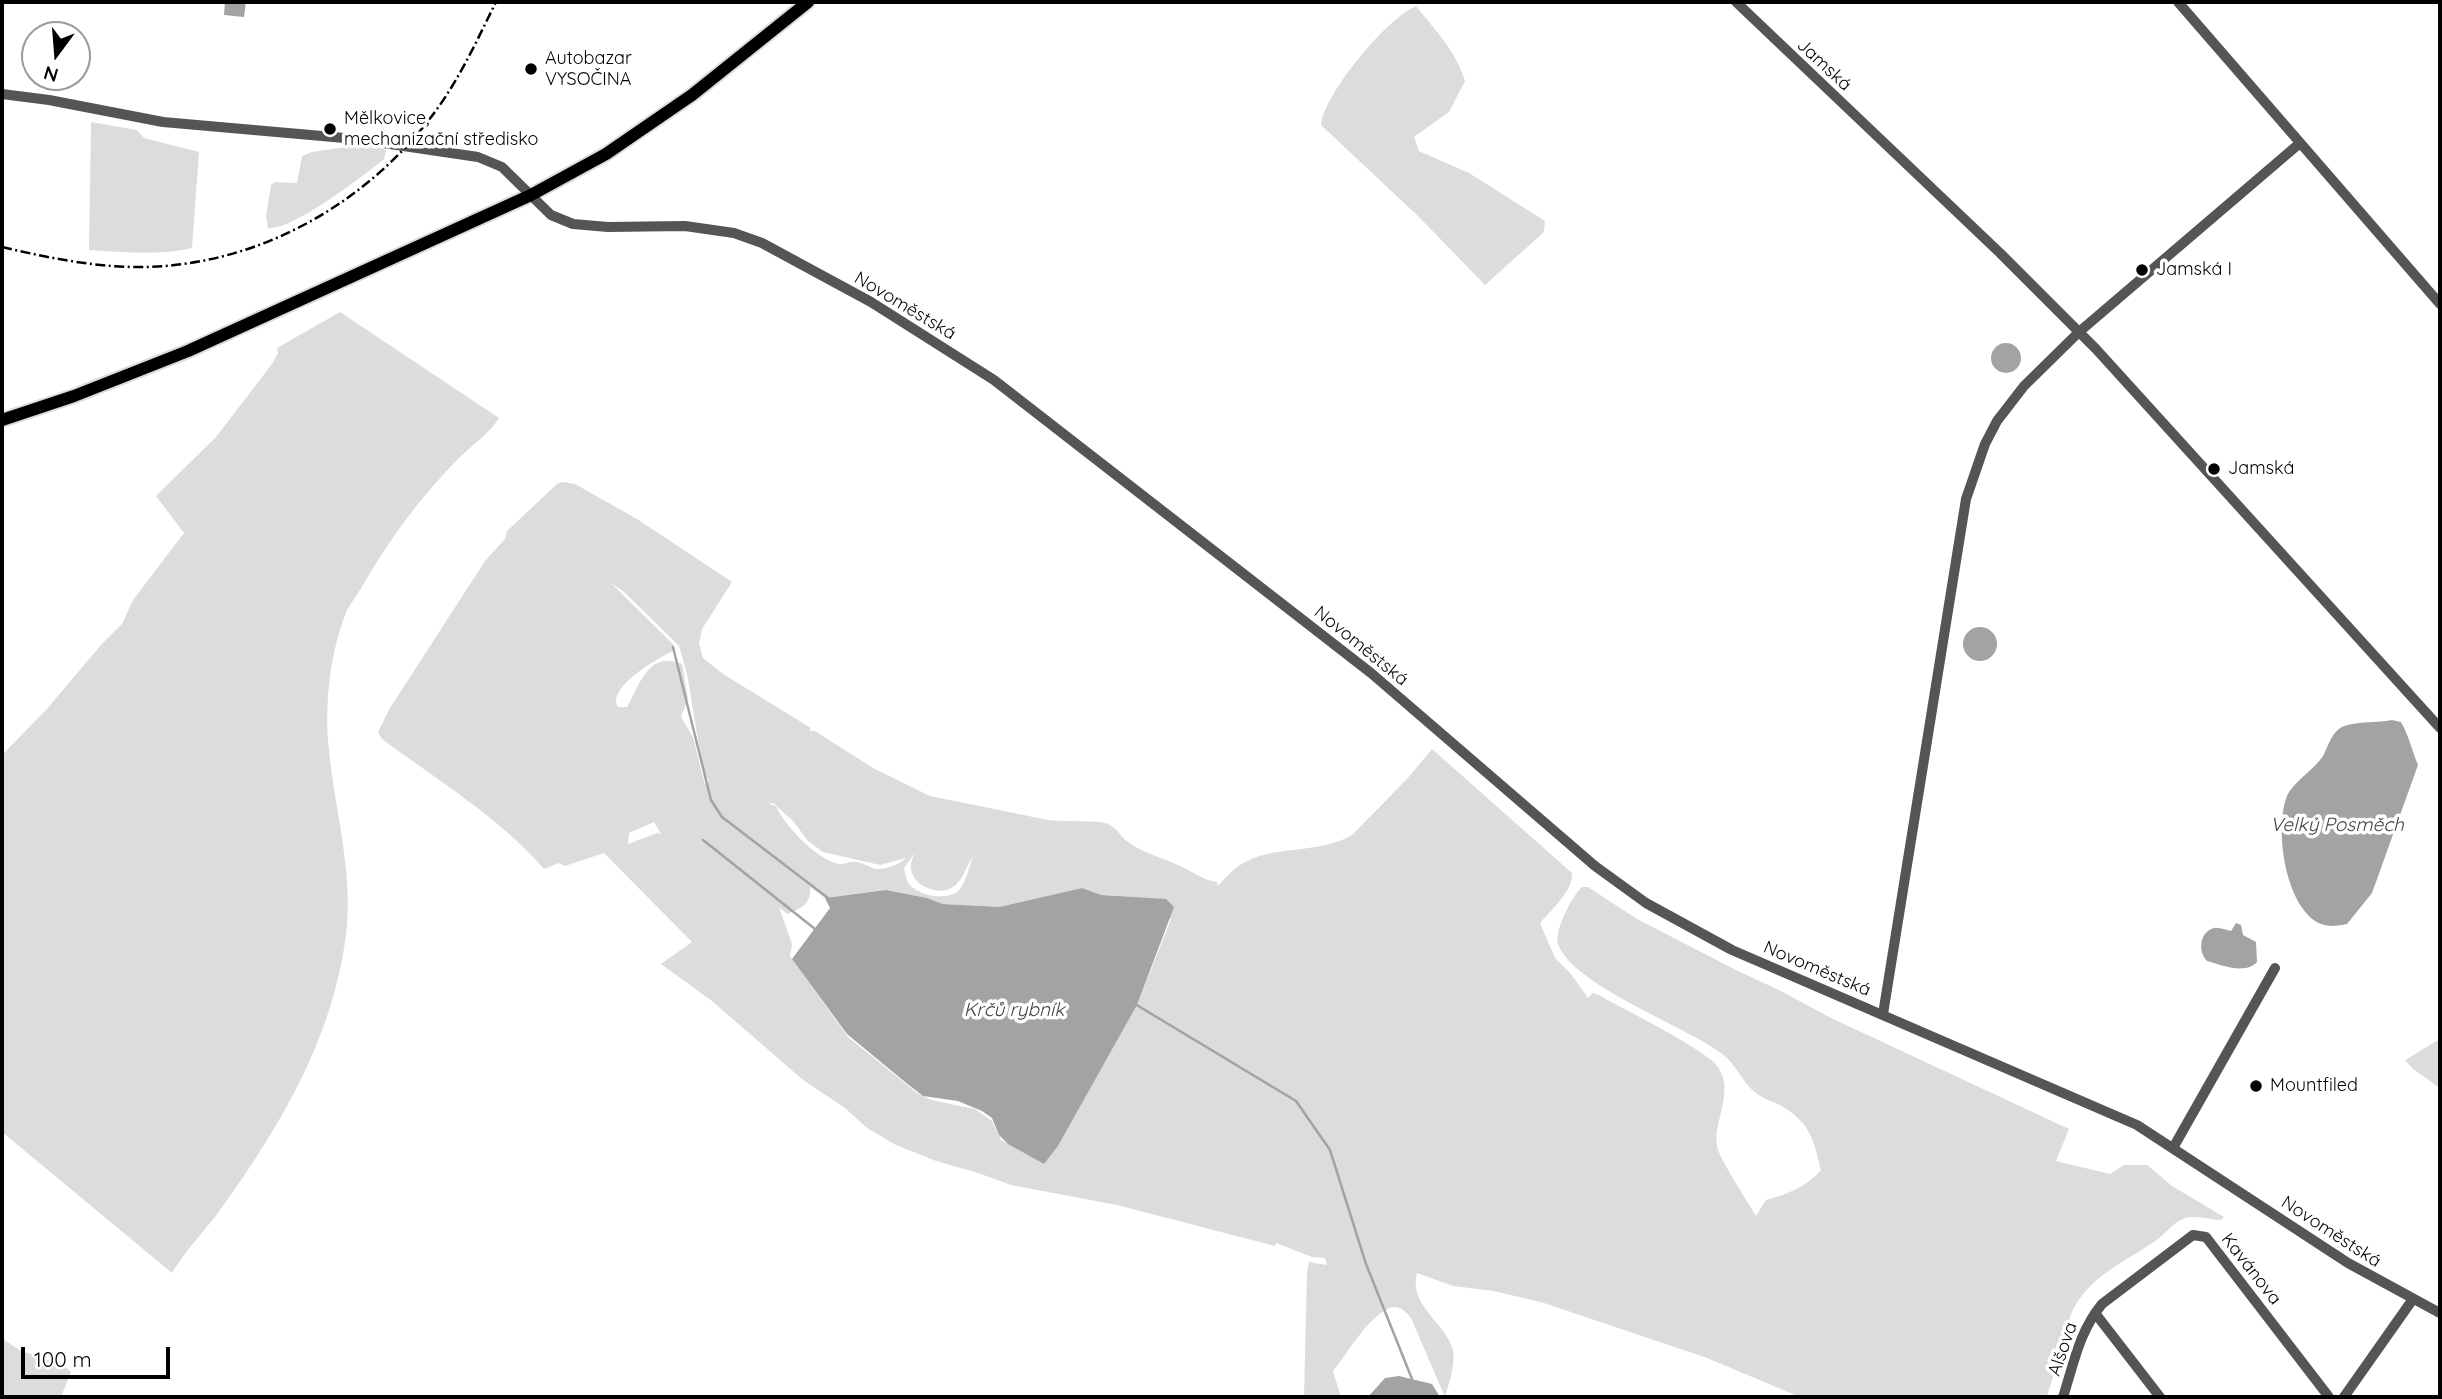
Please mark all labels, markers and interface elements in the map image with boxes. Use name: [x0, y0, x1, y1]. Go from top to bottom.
north arrow: [21, 21, 91, 91]
street label: Jamská: [1792, 34, 1856, 96]
place label: Autobazar VYSOČINA: [545, 48, 632, 90]
text: N: [41, 61, 61, 88]
marker: Autobazar VYSOČINA: [523, 61, 539, 77]
place label: Mělkovice, mechanizační středisko: [344, 108, 538, 150]
marker: Mělkovice, mechanizační středisko: [322, 121, 338, 137]
place label: Jamská I: [2156, 259, 2232, 281]
marker: Jamská I: [2134, 262, 2150, 278]
street label: Novoměstská: [850, 267, 960, 345]
place label: Jamská: [2228, 458, 2295, 480]
marker: Jamská: [2206, 461, 2222, 477]
street label: Novoměstská: [1310, 602, 1412, 690]
water label: Velký Posměch: [2270, 814, 2404, 836]
street label: Novoměstská: [1760, 937, 1874, 1001]
water label: Krčů rybník: [964, 999, 1064, 1021]
place label: Mountfiled: [2270, 1075, 2358, 1097]
marker: Mountfiled: [2248, 1078, 2264, 1094]
street label: Novoměstská: [2277, 1192, 2385, 1272]
street label: Kavánova: [2216, 1229, 2286, 1309]
street label: Alšova: [2044, 1319, 2082, 1379]
scale bar: [24, 1332, 173, 1376]
text: 100 m: [34, 1346, 92, 1372]

